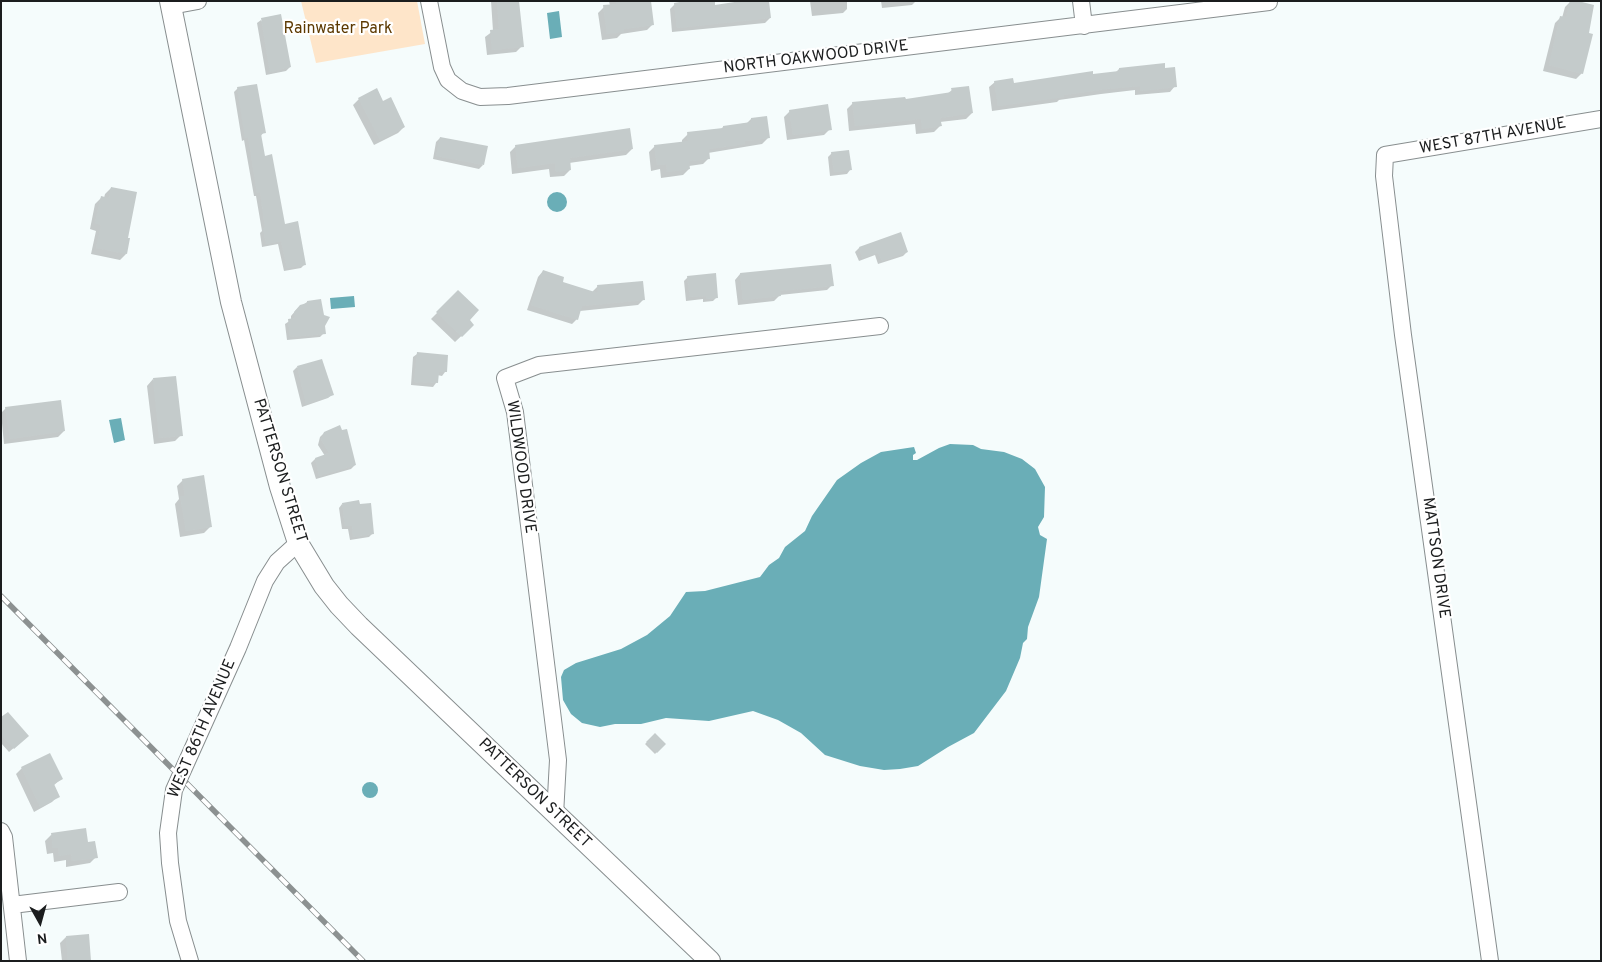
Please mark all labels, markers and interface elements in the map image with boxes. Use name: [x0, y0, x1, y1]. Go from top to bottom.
park label: Rainwater Park: [284, 20, 392, 40]
street label: NORTH OAKWOOD DRIVE: [722, 37, 910, 79]
street label: WEST 87TH AVENUE: [1418, 115, 1568, 159]
street label: PATTERSON STREET: [248, 397, 310, 545]
street label: WILDWOOD DRIVE: [501, 399, 539, 535]
street label: MATTSON DRIVE: [1417, 496, 1453, 620]
street label: WEST 86TH AVENUE: [165, 657, 241, 801]
street label: PATTERSON STREET: [473, 735, 595, 853]
north arrow: [15, 897, 65, 947]
text: N: [36, 928, 48, 946]

